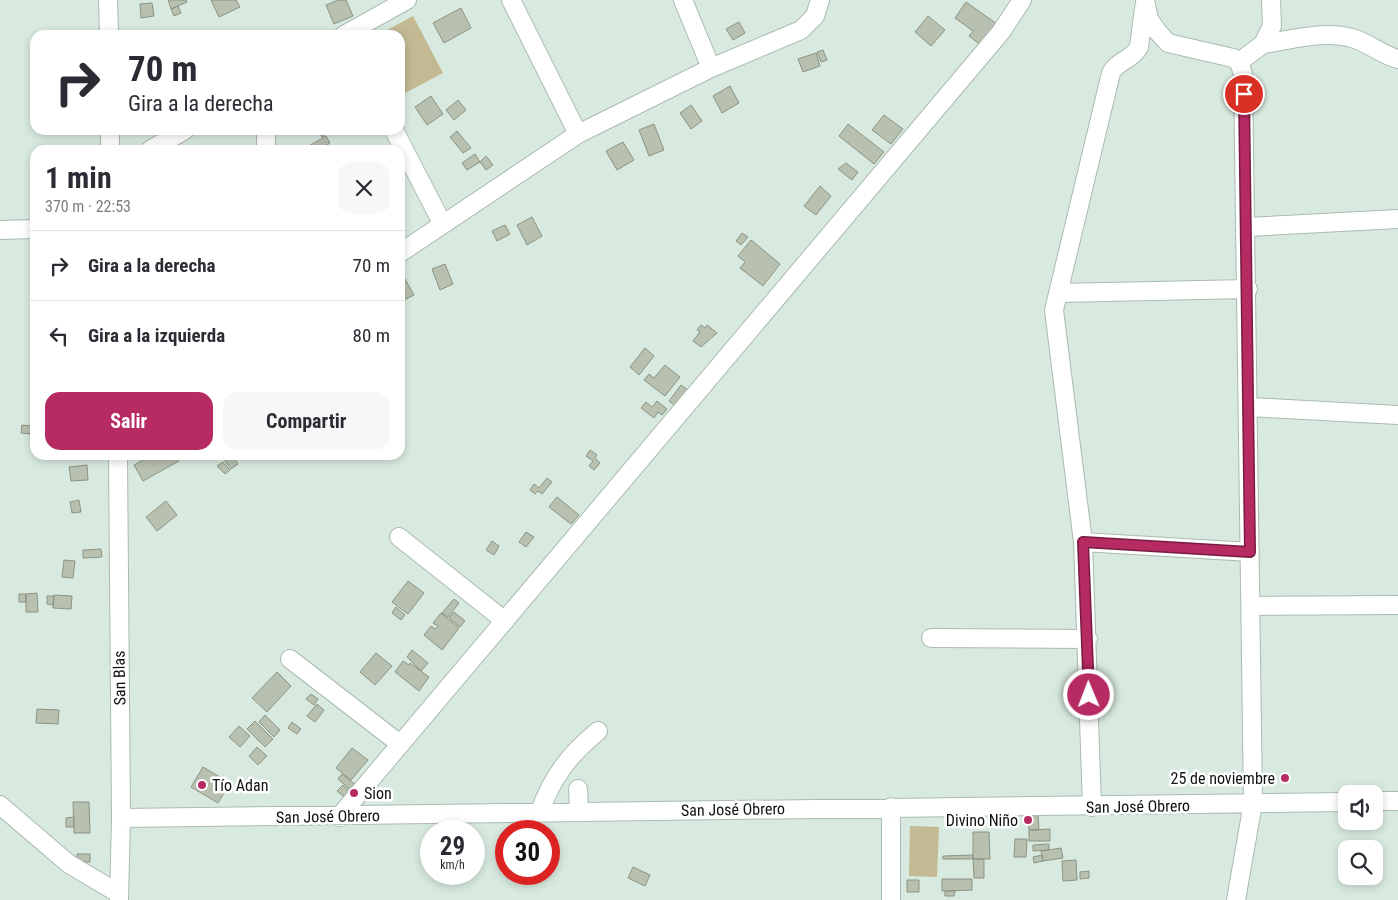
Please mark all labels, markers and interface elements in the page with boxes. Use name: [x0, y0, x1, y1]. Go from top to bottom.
text: 70 m: [128, 49, 197, 90]
icon: right: [45, 50, 110, 115]
pin: [1223, 73, 1265, 115]
icon: arrive: [1230, 80, 1258, 108]
text: Gira a la derecha: [128, 91, 274, 116]
text: 1 min: [45, 160, 112, 195]
button: close: [338, 162, 390, 214]
text: 370 m · 22:53: [45, 197, 131, 216]
icon: right: [45, 252, 73, 280]
text: Gira a la derecha: [88, 254, 215, 277]
text: 70 m: [353, 254, 390, 277]
icon: left: [45, 322, 73, 350]
text: Gira a la izquierda: [88, 324, 225, 347]
text: 80 m: [353, 324, 390, 347]
button: Salir: [45, 392, 213, 450]
button: Compartir: [223, 392, 390, 450]
street label: San Blas: [110, 650, 129, 706]
position arrow: [1062, 668, 1114, 720]
place label: 25 de noviembre: [1171, 769, 1275, 788]
marker: 25 de noviembre: [1279, 772, 1291, 784]
place label: Tío Adan: [212, 776, 268, 795]
marker: Tío Adan: [196, 779, 208, 791]
place label: Sion: [364, 784, 392, 803]
map controls: [1338, 785, 1383, 885]
button: sound: [1338, 785, 1383, 830]
marker: Sion: [348, 787, 360, 799]
street label: San José Obrero: [1086, 796, 1190, 817]
street label: San José Obrero: [681, 799, 785, 820]
street label: San José Obrero: [276, 806, 380, 827]
place label: Divino Niño: [946, 811, 1018, 830]
marker: Divino Niño: [1022, 814, 1034, 826]
speed limit sign: 30: [495, 820, 560, 885]
text: 29: [440, 832, 465, 861]
button: search: [1338, 840, 1383, 885]
text: km/h: [440, 858, 465, 872]

